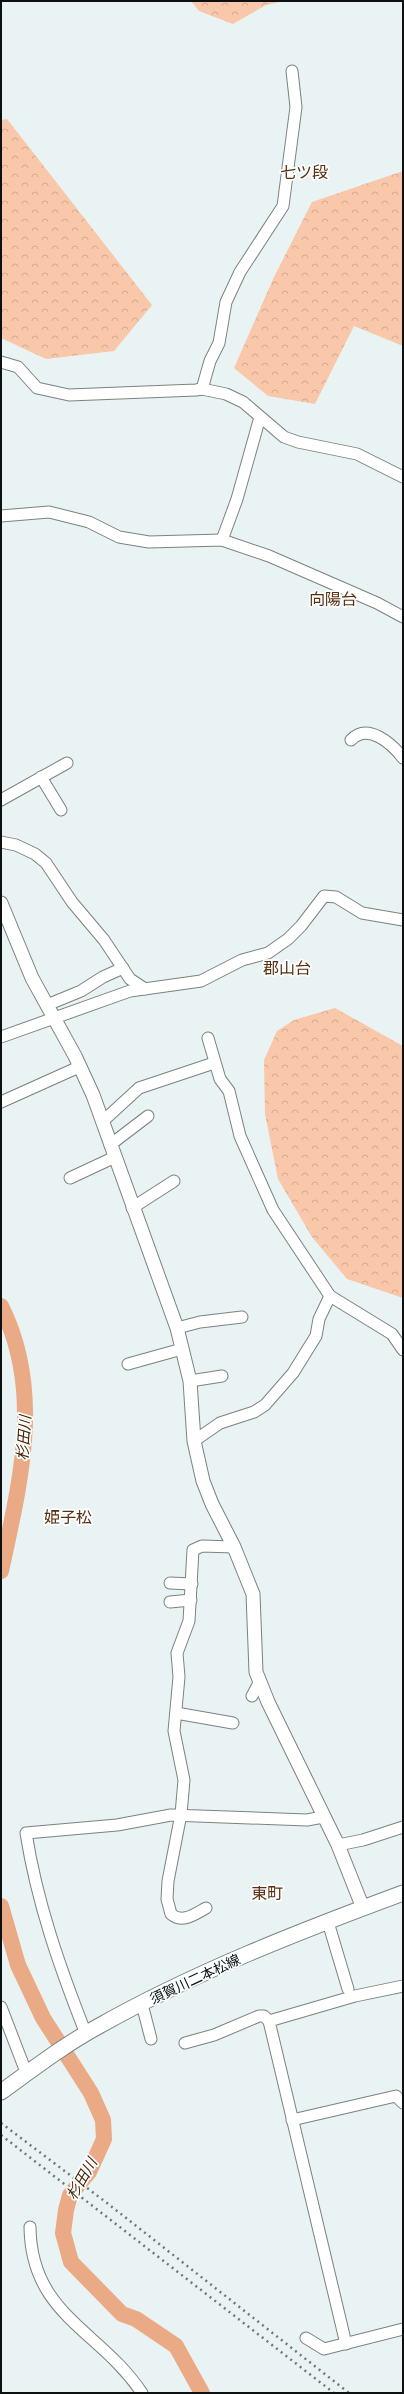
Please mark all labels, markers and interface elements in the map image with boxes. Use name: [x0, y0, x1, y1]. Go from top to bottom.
district label: 七ツ段: [280, 159, 328, 183]
district label: 向陽台: [309, 586, 357, 610]
district label: 郡山台: [263, 955, 311, 979]
water label: 杉田川: [10, 1413, 35, 1461]
district label: 姫子松: [44, 1504, 92, 1528]
district label: 東町: [251, 1880, 283, 1904]
street label: 須賀川二本松線: [146, 1948, 243, 2008]
water label: 杉田川: [60, 2152, 102, 2203]

